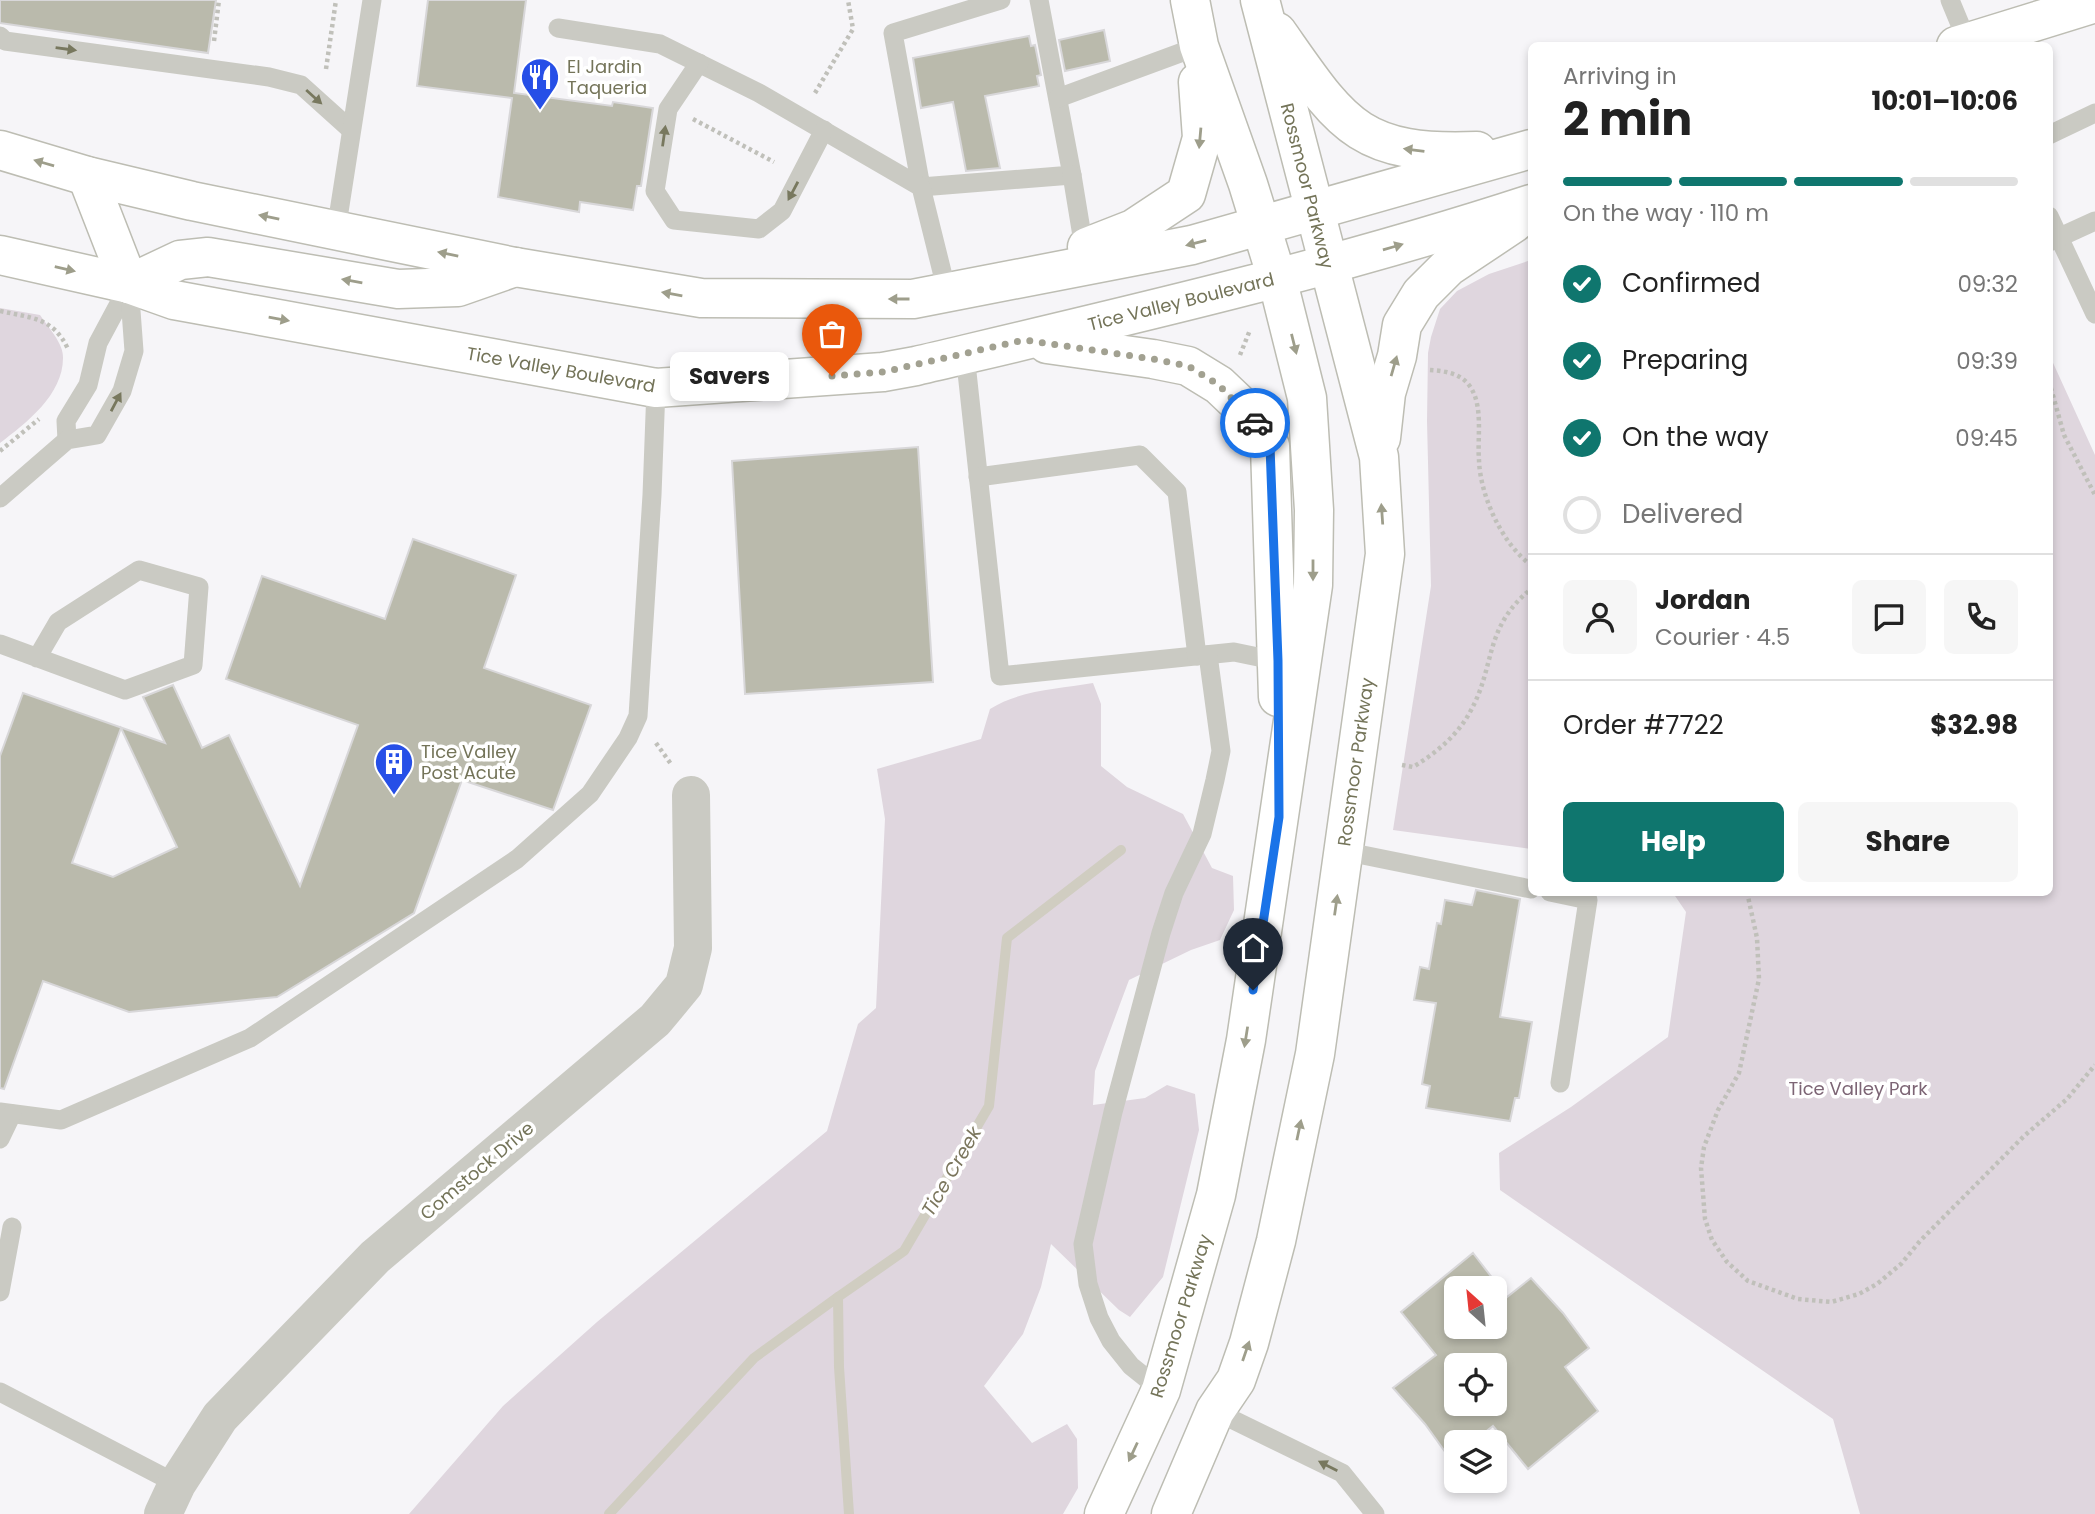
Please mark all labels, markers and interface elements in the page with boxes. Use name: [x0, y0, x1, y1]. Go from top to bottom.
one-way arrow: [55, 44, 77, 55]
place label: El Jardin Taqueria: [567, 54, 647, 100]
restaurant icon: El Jardin Taqueria: [519, 56, 561, 111]
text: Arriving in: [1563, 60, 1677, 92]
text: 10:01–10:06: [1871, 83, 2018, 119]
text: 2 min: [1563, 87, 1692, 151]
one-way arrow: [305, 88, 322, 104]
street label: Rossmoor Parkway: [1275, 100, 1340, 271]
one-way arrow: [658, 125, 669, 147]
one-way arrow: [1194, 127, 1205, 149]
one-way arrow: [1403, 144, 1425, 155]
one-way arrow: [32, 157, 54, 168]
one-way arrow: [787, 181, 798, 201]
text: On the way · 110 m: [1563, 197, 1769, 229]
one-way arrow: [258, 211, 280, 222]
one-way arrow: [1185, 238, 1207, 249]
one-way arrow: [1383, 241, 1404, 251]
one-way arrow: [437, 248, 459, 259]
one-way arrow: [54, 264, 76, 275]
icon: check: [1563, 265, 1601, 303]
text: Confirmed: [1622, 265, 1760, 301]
street label: Tice Valley Boulevard: [1085, 266, 1277, 337]
text: 09:32: [1957, 268, 2018, 300]
one-way arrow: [341, 275, 363, 286]
one-way arrow: [661, 288, 683, 299]
one-way arrow: [888, 293, 910, 305]
pin: [802, 304, 862, 376]
one-way arrow: [268, 314, 290, 325]
icon: bag: [813, 315, 851, 353]
one-way arrow: [1288, 333, 1299, 355]
street label: Tice Valley Boulevard: [465, 341, 657, 398]
icon: check: [1563, 342, 1601, 380]
text: Preparing: [1622, 342, 1748, 378]
text: 09:39: [1956, 345, 2018, 377]
callout: Savers: [671, 352, 790, 400]
one-way arrow: [1389, 355, 1400, 377]
text: Savers: [689, 360, 770, 392]
courier: [1220, 388, 1290, 458]
one-way arrow: [111, 392, 122, 412]
icon: car: [1236, 404, 1274, 442]
icon: check: [1563, 419, 1601, 457]
text: On the way: [1622, 419, 1769, 455]
text: 09:45: [1955, 422, 2018, 454]
text: Delivered: [1622, 496, 1743, 532]
one-way arrow: [1376, 502, 1387, 524]
one-way arrow: [1307, 559, 1319, 581]
button: person: [1563, 580, 1637, 654]
button: chat: [1852, 580, 1926, 654]
button: phone: [1944, 580, 2018, 654]
text: Jordan: [1655, 582, 1751, 618]
text: Courier · 4.5: [1655, 621, 1790, 653]
street label: Rossmoor Parkway: [1331, 676, 1380, 848]
text: Order #7722: [1563, 707, 1724, 743]
text: $32.98: [1930, 707, 2018, 743]
place label: Tice Valley Post Acute: [421, 739, 517, 785]
building icon: Tice Valley Post Acute: [373, 741, 415, 796]
button: Help: [1563, 802, 1784, 882]
button: Share: [1798, 802, 2018, 882]
one-way arrow: [1330, 894, 1341, 916]
pin: [1223, 918, 1283, 990]
icon: home: [1234, 929, 1272, 967]
one-way arrow: [1240, 1026, 1251, 1048]
park label: Tice Valley Park: [1789, 1076, 1928, 1101]
street label: Comstock Drive: [414, 1116, 539, 1226]
one-way arrow: [1294, 1119, 1305, 1141]
water label: Tice Creek: [915, 1121, 988, 1221]
street label: Rossmoor Parkway: [1144, 1231, 1217, 1401]
north arrow: [1444, 1276, 1507, 1339]
map controls: [1444, 1276, 1507, 1493]
one-way arrow: [1241, 1340, 1252, 1361]
button: locate: [1444, 1353, 1507, 1416]
button: layers: [1444, 1430, 1507, 1493]
one-way arrow: [1127, 1442, 1139, 1462]
one-way arrow: [1318, 1460, 1338, 1472]

